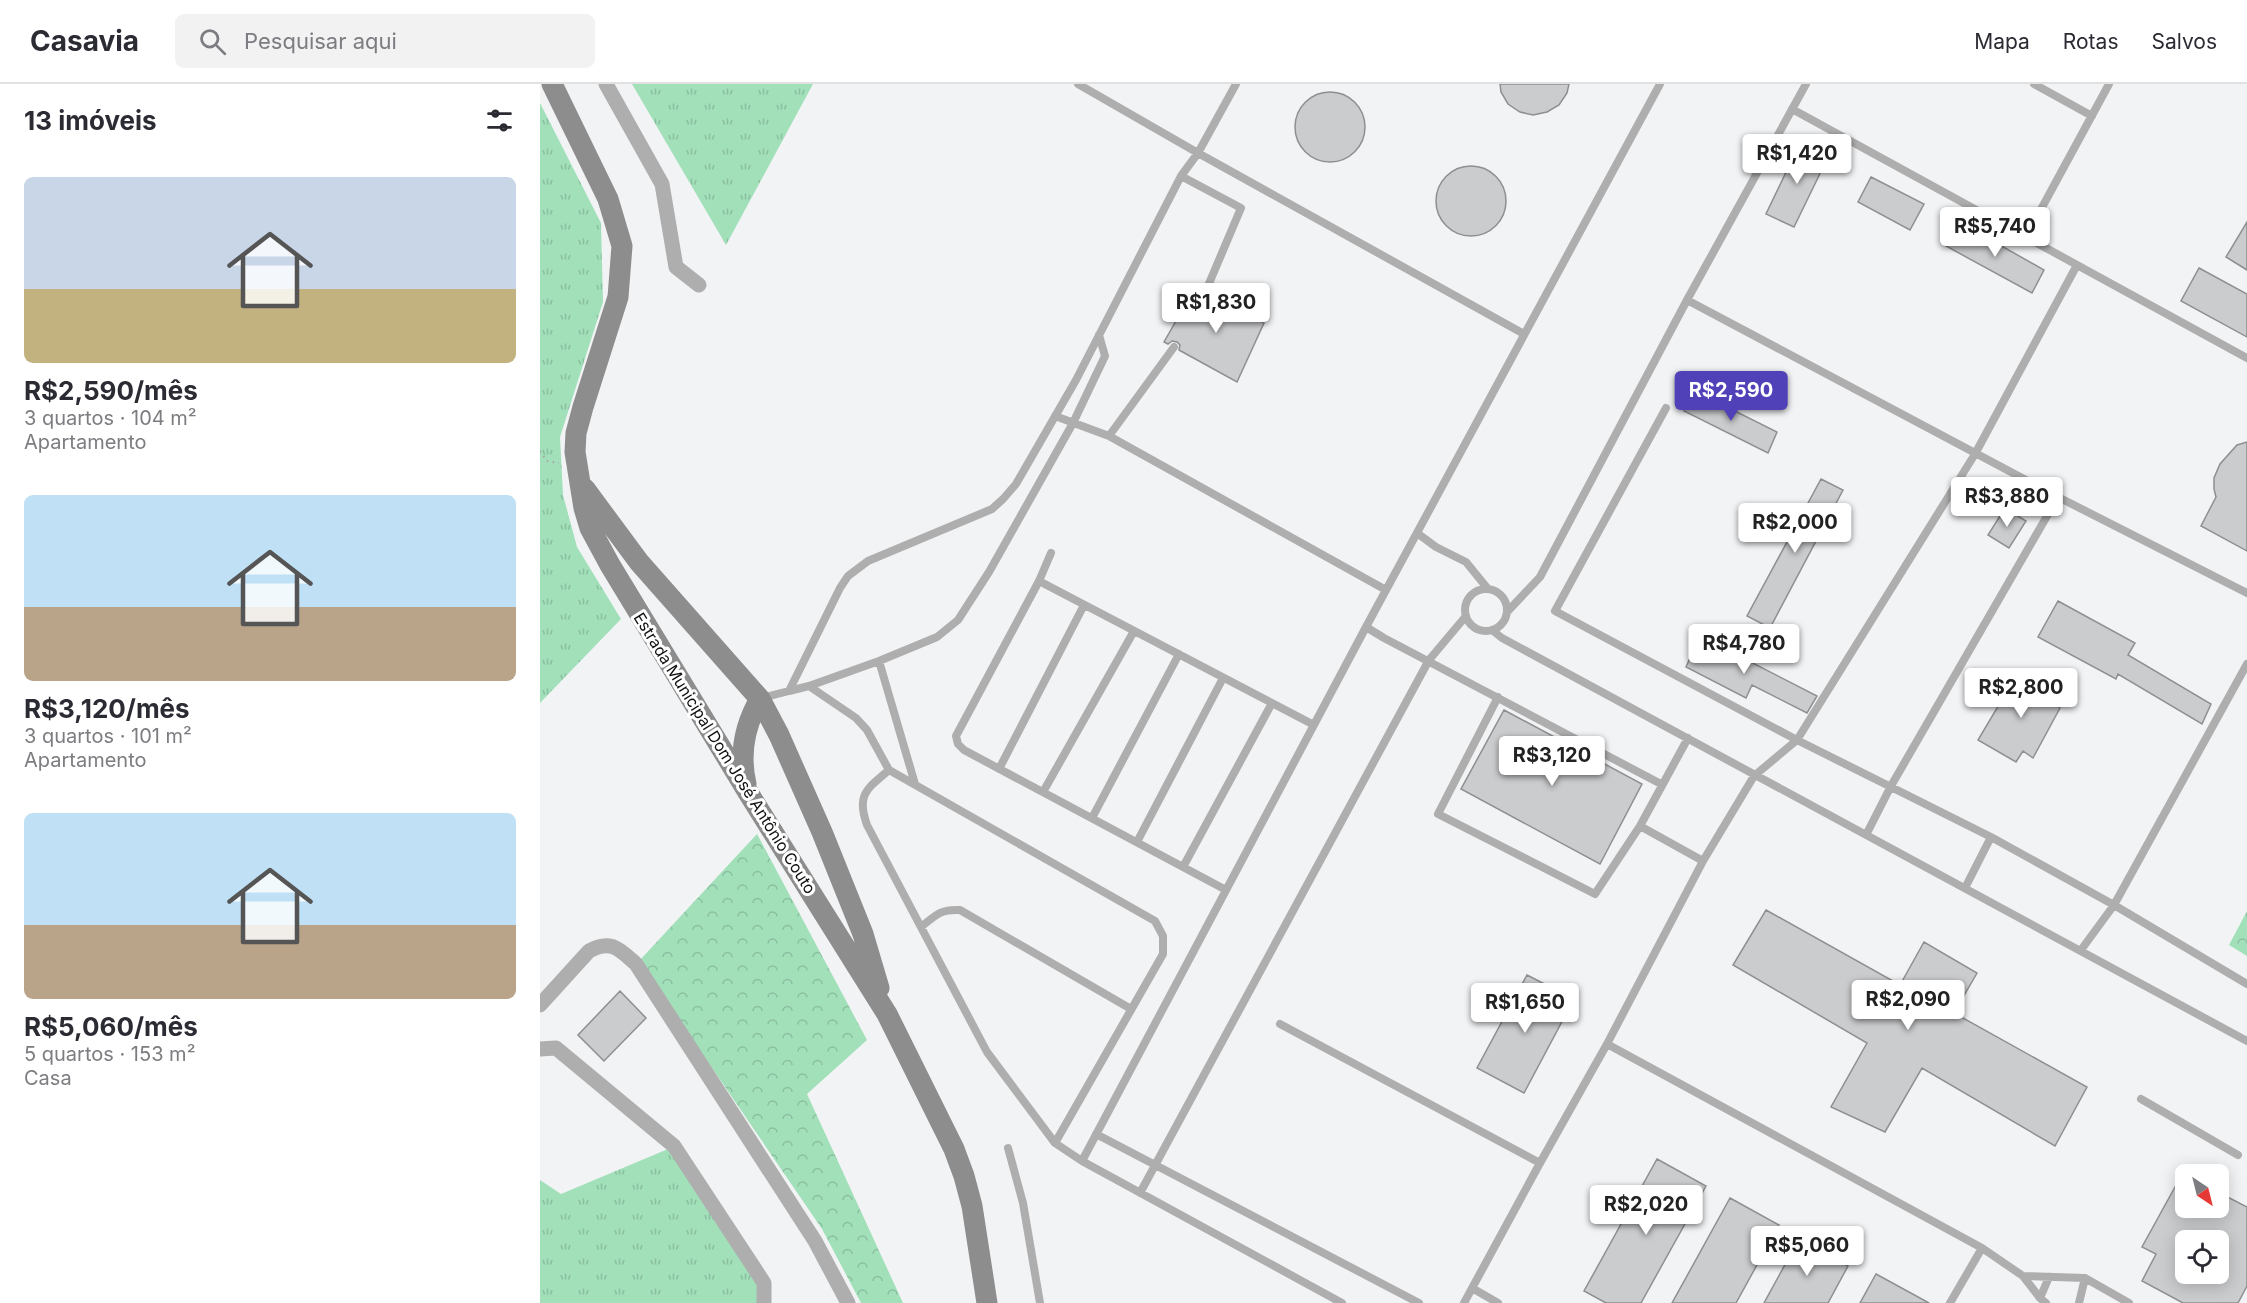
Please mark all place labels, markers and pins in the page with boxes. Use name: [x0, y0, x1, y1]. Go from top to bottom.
pin: R$1,420: [1742, 134, 1852, 185]
pin: R$5,740: [1940, 207, 2050, 258]
pin: R$1,830: [1161, 283, 1271, 334]
pin: R$2,590: [1676, 371, 1786, 422]
pin: R$3,880: [1952, 477, 2062, 528]
pin: R$2,000: [1740, 503, 1850, 554]
pin: R$4,780: [1689, 624, 1799, 675]
pin: R$2,800: [1966, 668, 2076, 719]
pin: R$3,120: [1497, 736, 1607, 787]
pin: R$2,090: [1853, 980, 1963, 1031]
pin: R$1,650: [1470, 983, 1580, 1034]
pin: R$2,020: [1591, 1185, 1701, 1236]
pin: R$5,060: [1752, 1226, 1862, 1277]

